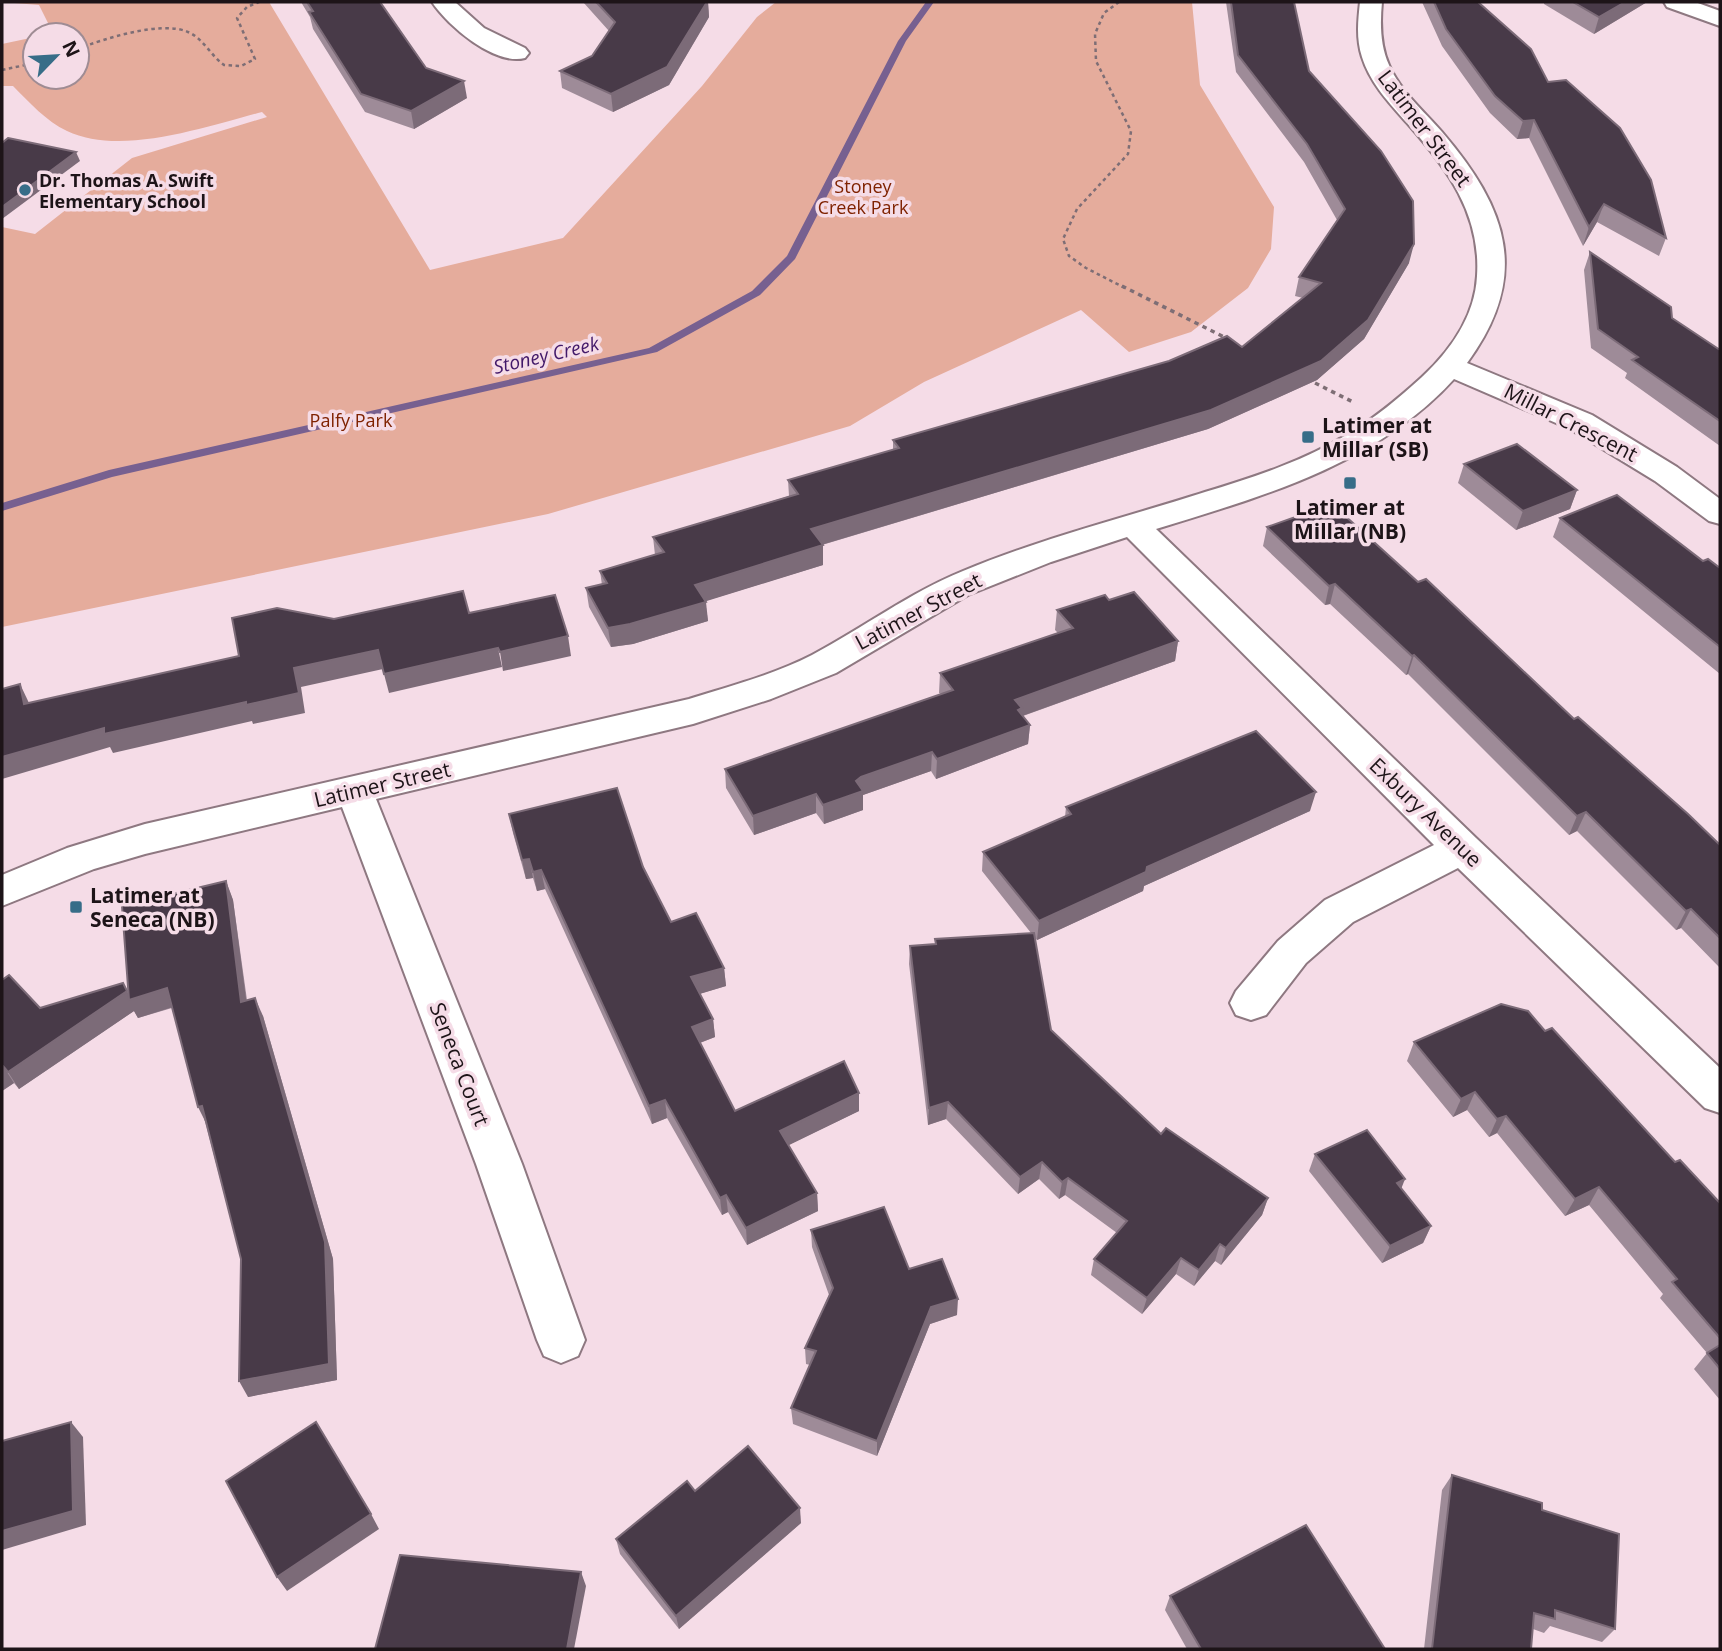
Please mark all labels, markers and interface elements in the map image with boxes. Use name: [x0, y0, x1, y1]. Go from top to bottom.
north arrow: [21, 21, 91, 91]
text: N: [56, 36, 86, 61]
street label: Latimer Street: [1372, 64, 1478, 192]
place label: Dr. Thomas A. Swift Elementary School: [39, 168, 214, 213]
park label: Stoney Creek Park: [818, 174, 909, 219]
marker: Dr. Thomas A. Swift Elementary School: [17, 182, 33, 198]
water label: Stoney Creek: [491, 330, 602, 380]
street label: Millar Crescent: [1499, 376, 1643, 468]
park label: Palfy Park: [310, 408, 393, 432]
place label: Latimer at Millar (SB): [1322, 411, 1432, 463]
marker: Latimer at Millar (SB): [1300, 429, 1316, 445]
marker: Latimer at Millar (NB): [1342, 475, 1358, 491]
place label: Latimer at Millar (NB): [1294, 493, 1406, 545]
street label: Latimer Street: [850, 566, 986, 656]
street label: Exbury Avenue: [1364, 751, 1488, 873]
street label: Latimer Street: [311, 755, 453, 813]
place label: Latimer at Seneca (NB): [90, 881, 215, 933]
marker: Latimer at Seneca (NB): [68, 899, 84, 915]
street label: Seneca Court: [424, 998, 496, 1130]

